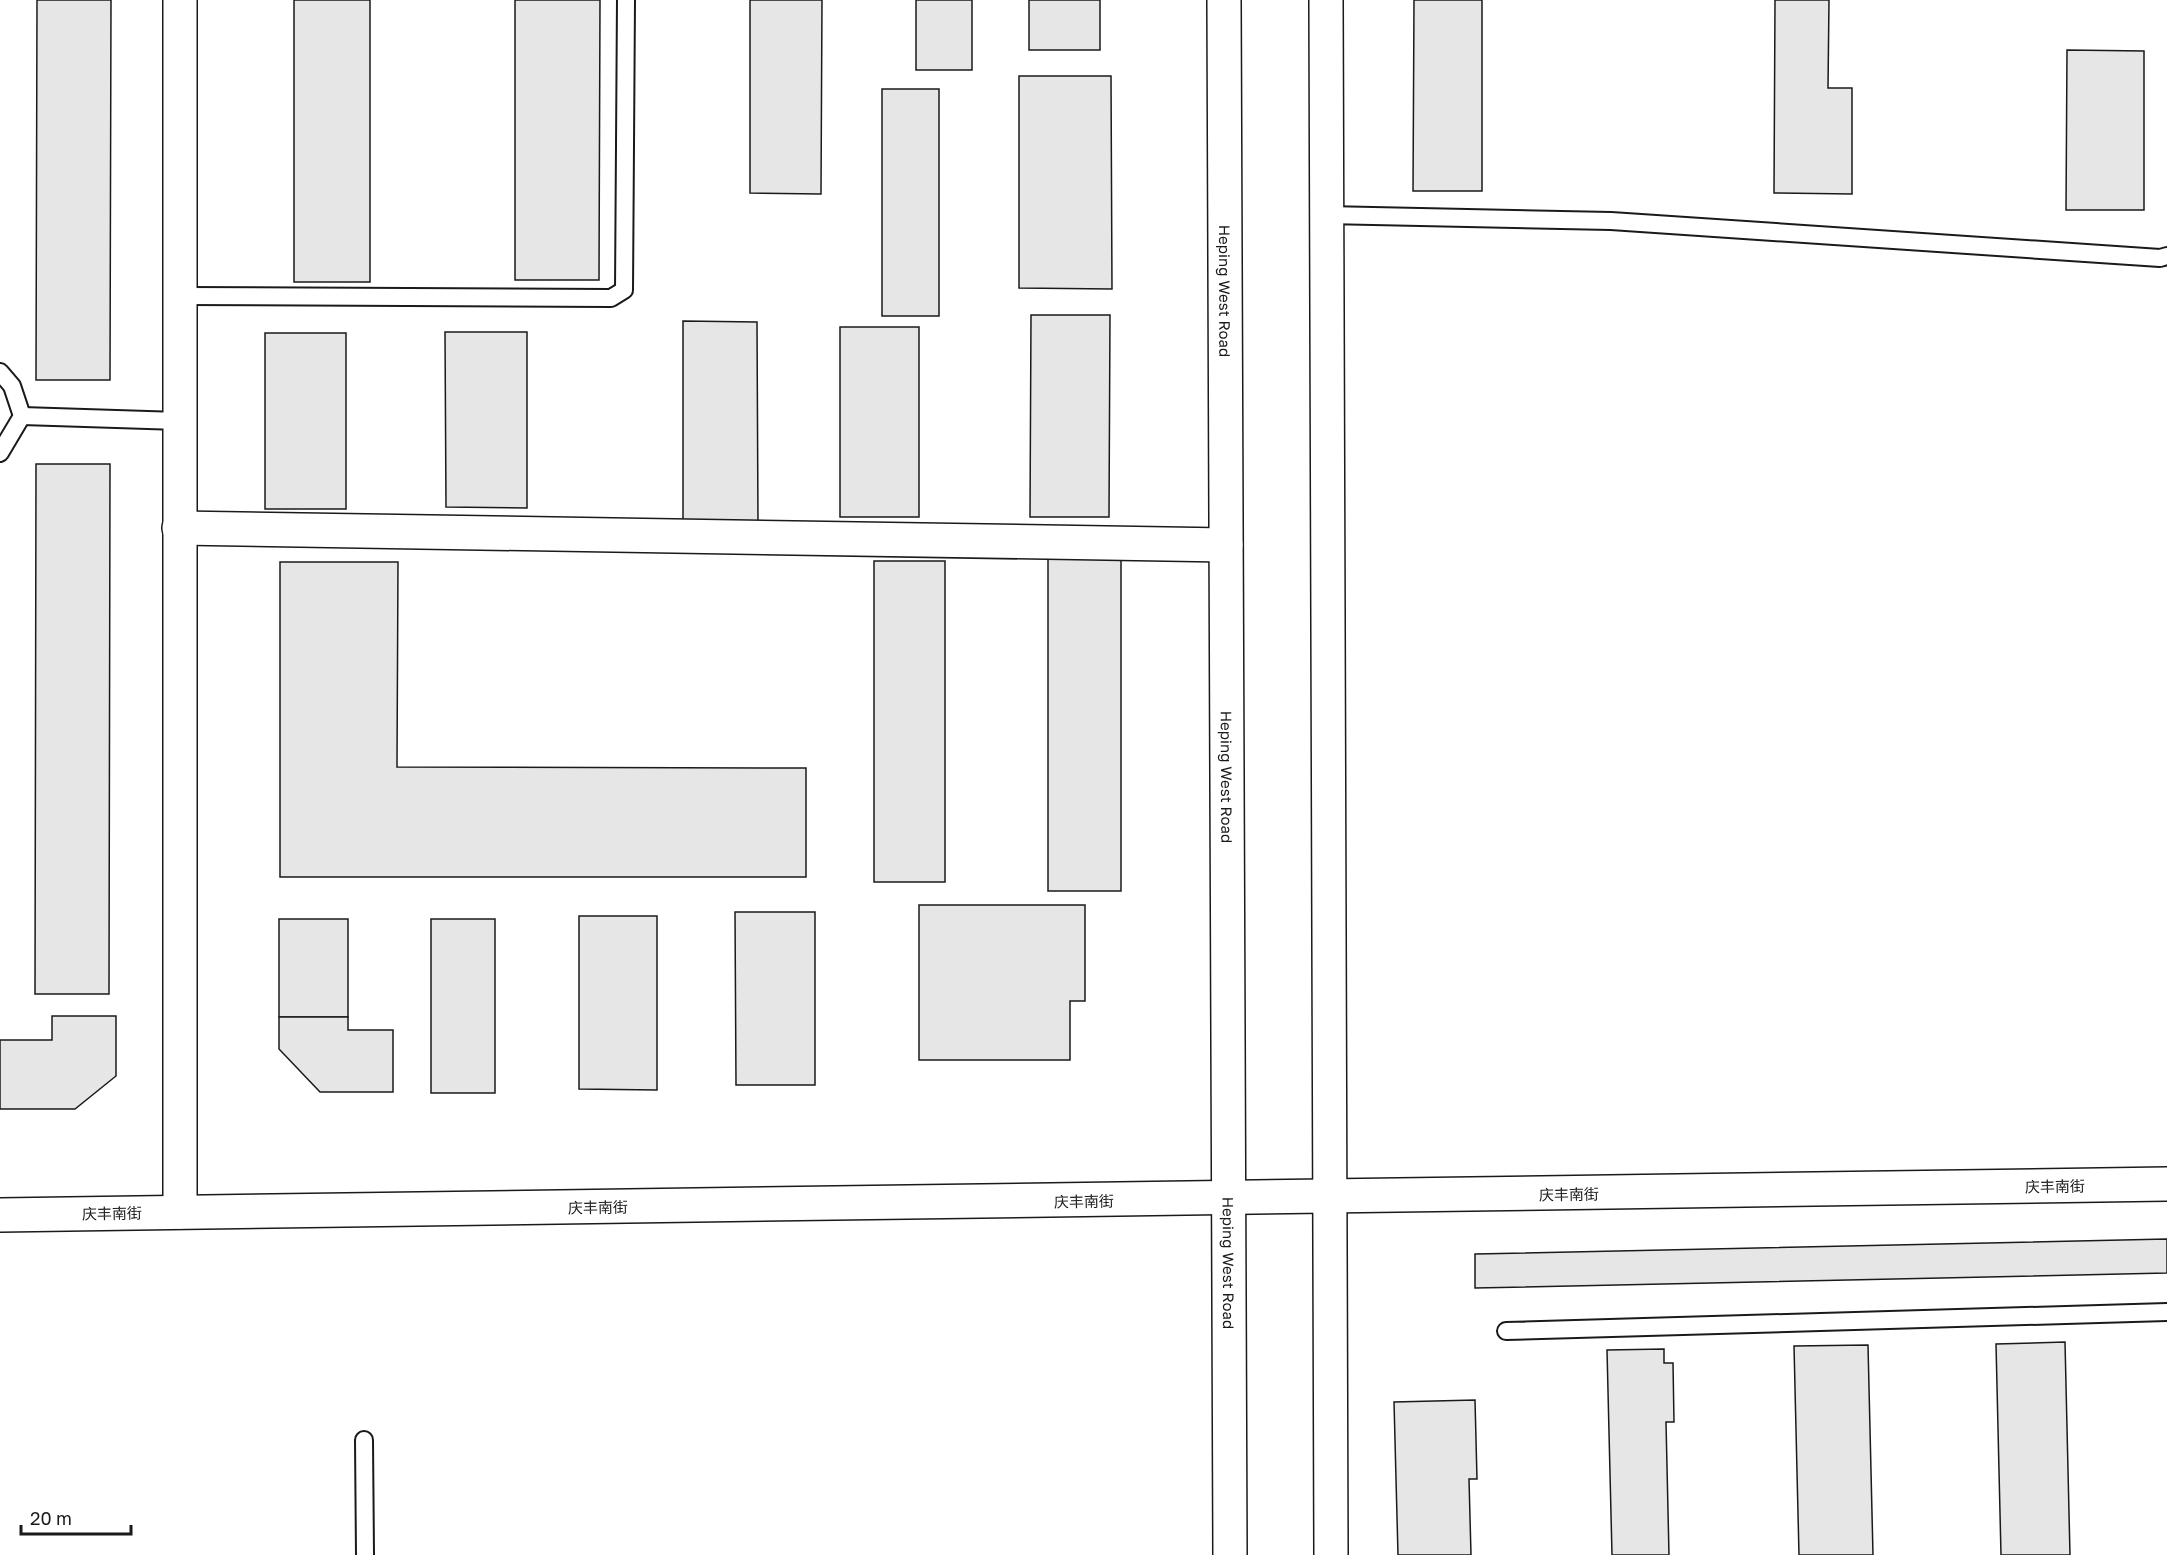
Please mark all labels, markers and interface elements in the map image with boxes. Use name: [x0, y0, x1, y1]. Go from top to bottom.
street label: Heping West Road: [1216, 225, 1234, 357]
street label: Heping West Road: [1218, 711, 1236, 843]
street label: 庆丰南街: [2025, 1176, 2085, 1196]
street label: 庆丰南街: [1539, 1184, 1599, 1204]
street label: 庆丰南街: [1054, 1191, 1114, 1211]
street label: 庆丰南街: [568, 1197, 628, 1217]
street label: Heping West Road: [1220, 1197, 1238, 1329]
street label: 庆丰南街: [82, 1203, 142, 1223]
scale bar: [21, 1498, 130, 1536]
text: 20 m: [30, 1507, 72, 1529]

